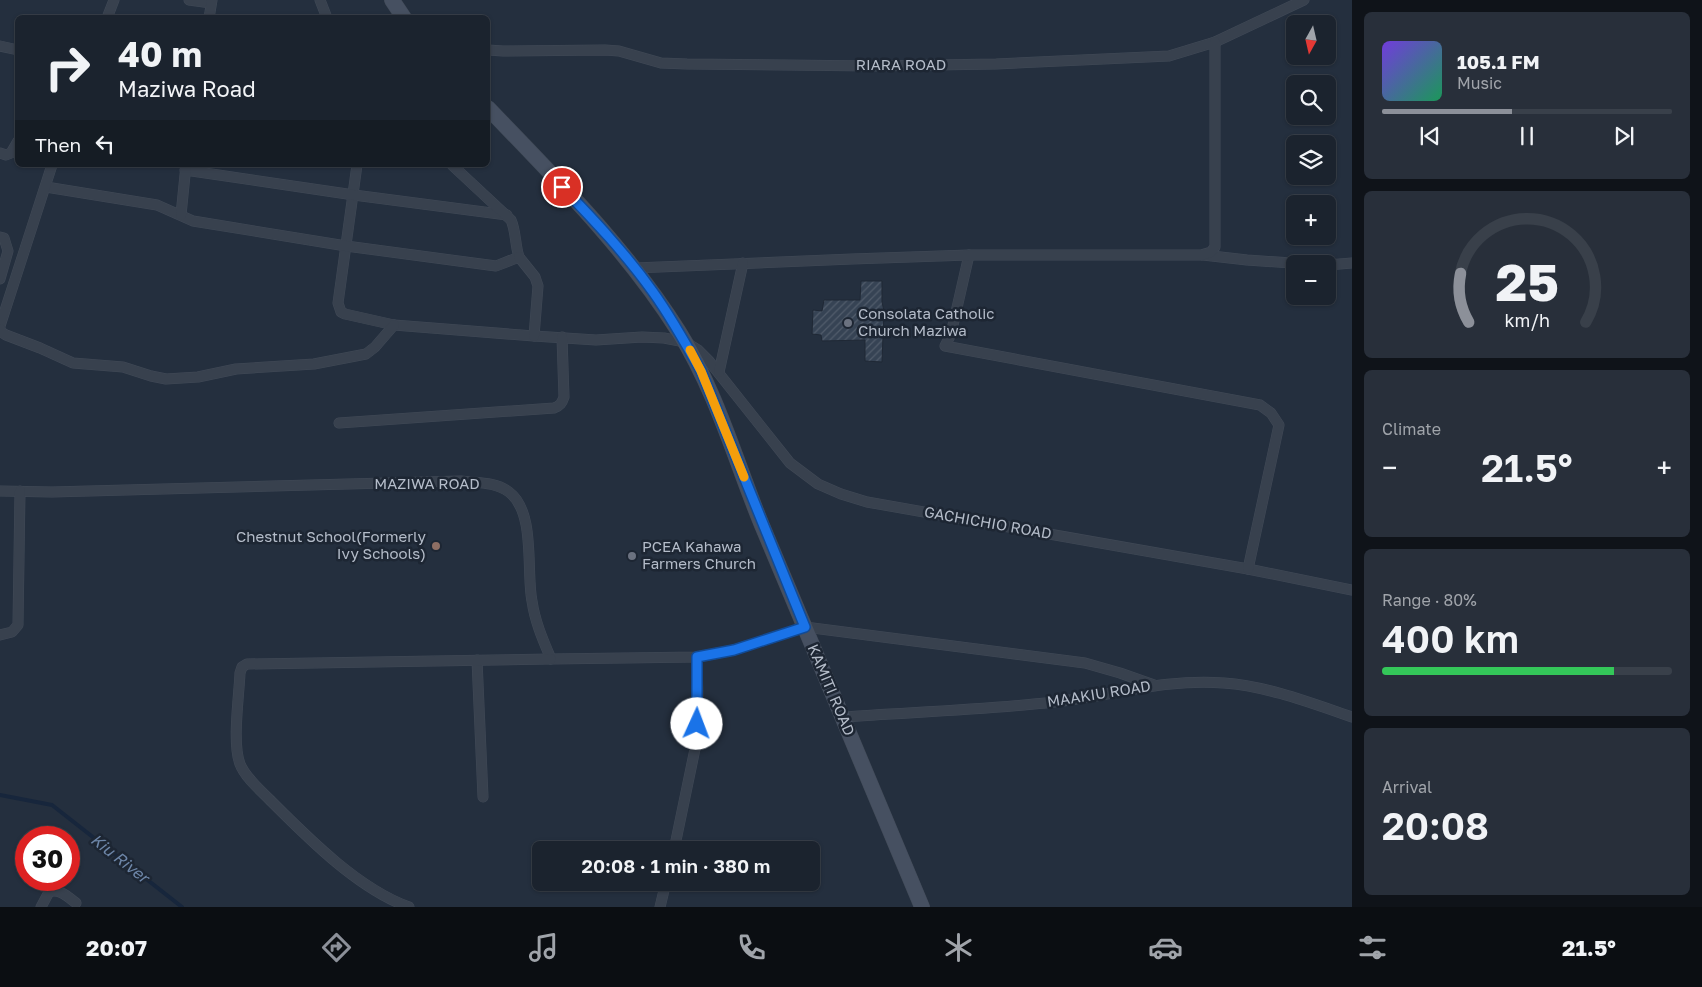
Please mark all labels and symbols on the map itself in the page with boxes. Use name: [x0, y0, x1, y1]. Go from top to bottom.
north arrow: [1286, 15, 1336, 65]
street label: RIARA ROAD: [856, 55, 946, 73]
pin: [541, 166, 583, 208]
place label: Consolata Catholic Church Maziwa: [858, 304, 994, 339]
marker: Consolata Catholic Church Maziwa: [842, 317, 854, 329]
street label: MAZIWA ROAD: [374, 474, 480, 492]
street label: GACHICHIO ROAD: [923, 502, 1053, 542]
place label: Chestnut School(Formerly Ivy Schools): [236, 527, 427, 562]
place label: PCEA Kahawa Farmers Church: [642, 537, 756, 572]
marker: Chestnut School(Formerly Ivy Schools): [430, 540, 442, 552]
marker: PCEA Kahawa Farmers Church: [626, 550, 638, 562]
street label: KAMITI ROAD: [805, 641, 859, 738]
street label: MAAKIU ROAD: [1046, 676, 1152, 710]
position arrow: [670, 697, 722, 749]
speed limit sign: 30: [15, 826, 80, 891]
water label: Kiu River: [87, 829, 155, 889]

